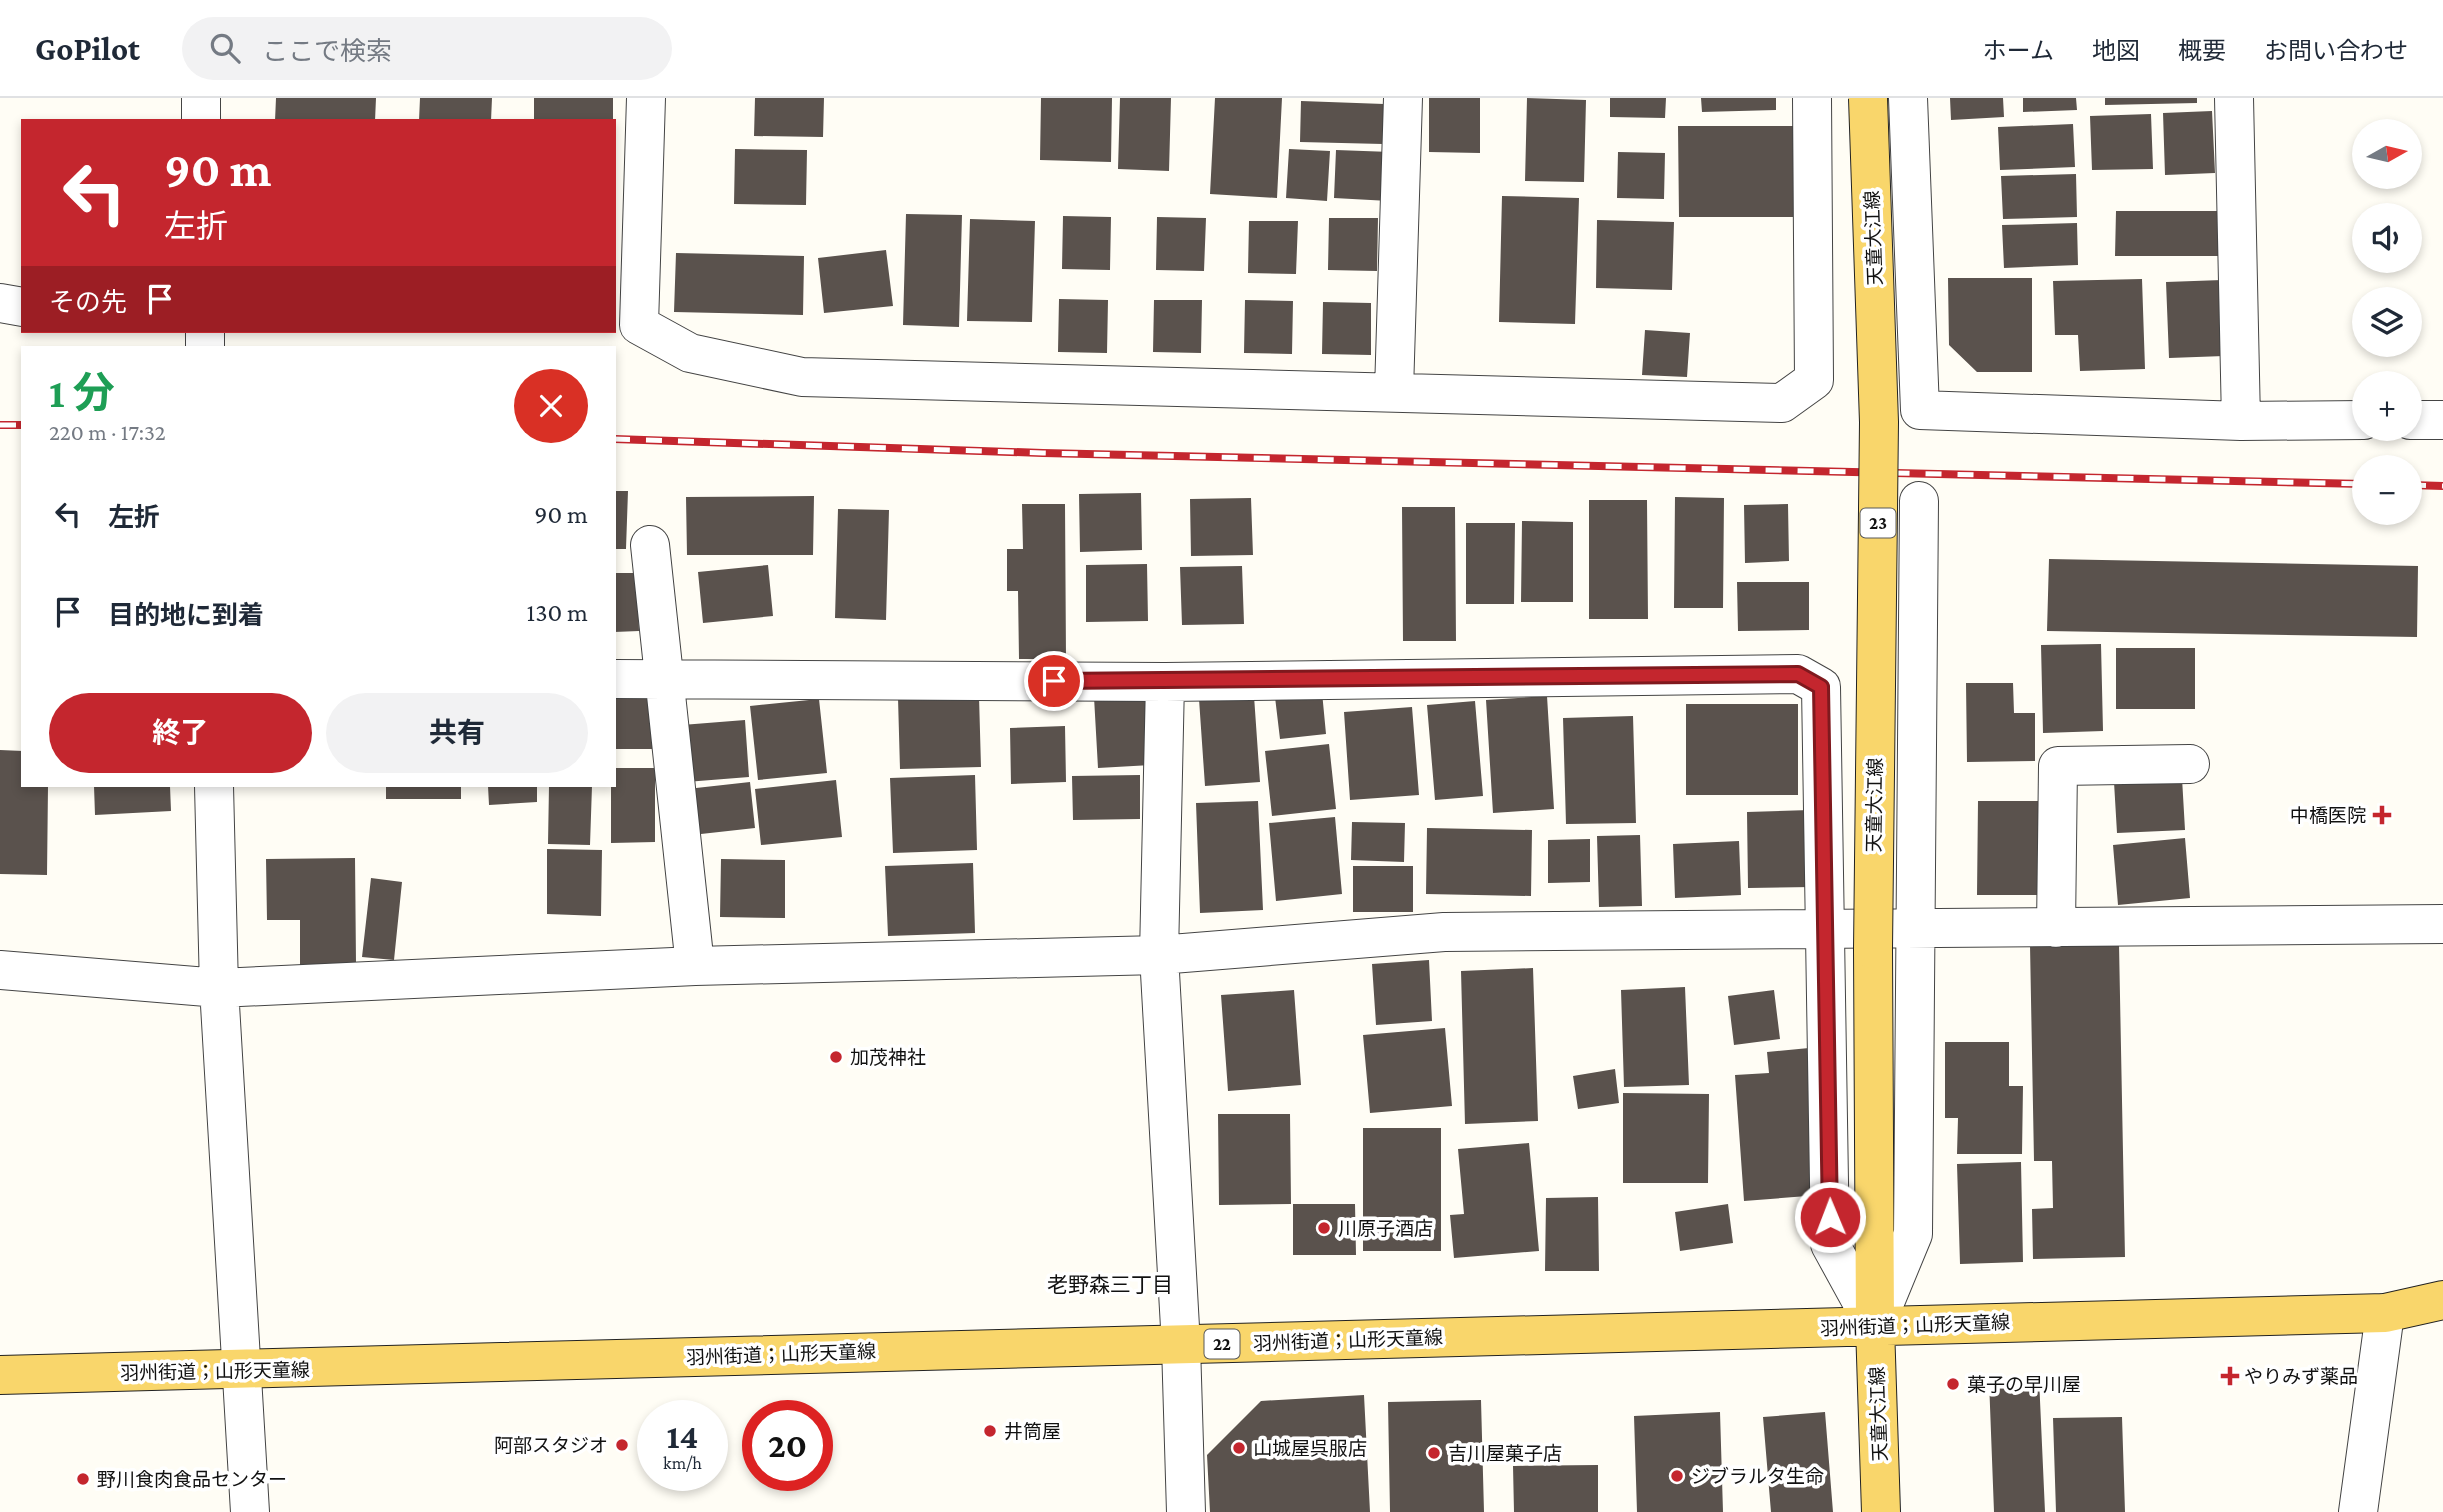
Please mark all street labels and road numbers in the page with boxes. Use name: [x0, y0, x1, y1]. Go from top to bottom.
street label: 天童大江線: [1861, 190, 1886, 286]
road number: 23: [1860, 508, 1896, 538]
street label: 天童大江線: [1863, 757, 1886, 853]
street label: 羽州街道；山形天童線: [1820, 1312, 2010, 1339]
street label: 羽州街道；山形天童線: [1253, 1327, 1443, 1354]
road number: 22: [1204, 1330, 1240, 1358]
street label: 羽州街道；山形天童線: [686, 1341, 876, 1368]
street label: 羽州街道；山形天童線: [120, 1359, 310, 1384]
street label: 天童大江線: [1866, 1366, 1891, 1462]

